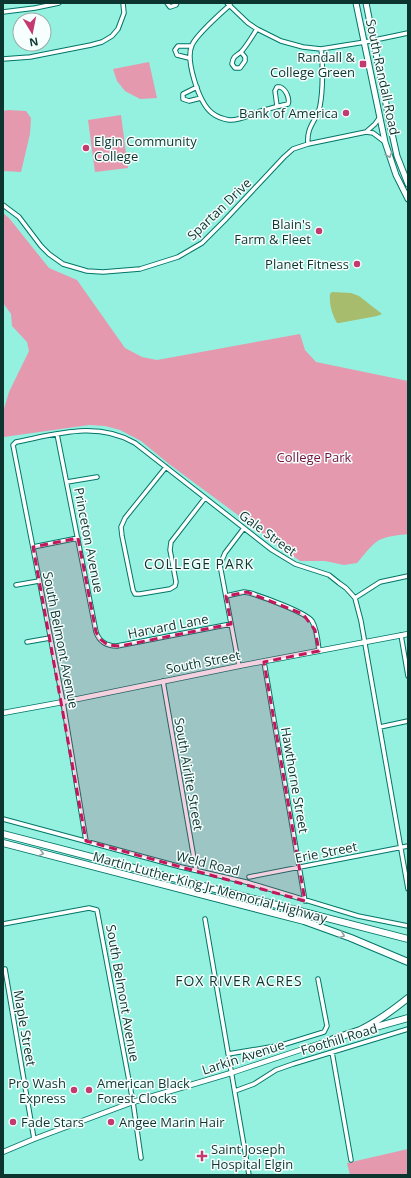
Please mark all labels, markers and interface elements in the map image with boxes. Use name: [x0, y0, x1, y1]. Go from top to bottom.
north arrow: [12, 12, 52, 52]
street label: South Randall Road: [362, 17, 404, 137]
text: N: [28, 34, 40, 51]
place label: Randall & College Green: [270, 48, 356, 81]
marker: Randall & College Green: [358, 59, 368, 69]
place label: Bank of America: [239, 104, 338, 122]
marker: Bank of America: [341, 108, 351, 118]
place label: Elgin Community College: [94, 132, 197, 165]
marker: Elgin Community College: [81, 143, 91, 153]
one-way arrow: [384, 151, 393, 158]
street label: Spartan Drive: [183, 174, 255, 244]
place label: Blain's Farm & Fleet: [234, 215, 311, 248]
marker: Blain's Farm & Fleet: [314, 226, 324, 236]
place label: Planet Fitness: [265, 255, 349, 273]
marker: Planet Fitness: [352, 259, 362, 269]
park label: College Park: [277, 448, 352, 466]
street label: Princeton Avenue: [70, 486, 108, 594]
street label: Gale Street: [236, 506, 301, 560]
district label: COLLEGE PARK: [144, 554, 254, 573]
street label: South Belmont Avenue: [39, 570, 83, 710]
street label: Harvard Lane: [126, 609, 210, 643]
street label: South Street: [164, 646, 242, 678]
street label: South Airlite Street: [170, 716, 208, 832]
street label: Hawthorne Street: [277, 725, 313, 835]
street label: Erie Street: [293, 837, 359, 867]
street label: Weld Road: [174, 846, 242, 880]
street label: Martin Luther King Jr Memorial Highway: [91, 847, 330, 927]
one-way arrow: [37, 848, 44, 857]
street label: South Belmont Avenue: [102, 923, 144, 1063]
one-way arrow: [338, 930, 345, 938]
district label: FOX RIVER ACRES: [175, 971, 303, 990]
street label: Maple Street: [9, 988, 41, 1068]
street label: Foothill Road: [298, 1019, 380, 1059]
street label: Larkin Avenue: [199, 1035, 287, 1079]
place label: Pro Wash Express: [8, 1074, 66, 1107]
place label: American Black Forest Clocks: [97, 1074, 190, 1107]
marker: Pro Wash Express: [69, 1085, 79, 1095]
marker: American Black Forest Clocks: [84, 1085, 94, 1095]
place label: Fade Stars: [21, 1113, 84, 1131]
place label: Angee Marin Hair: [119, 1113, 225, 1131]
marker: Fade Stars: [8, 1117, 18, 1127]
marker: Angee Marin Hair: [106, 1117, 116, 1127]
place label: Saint Joseph Hospital Elgin: [211, 1140, 293, 1173]
marker: Saint Joseph Hospital Elgin: [196, 1150, 208, 1162]

